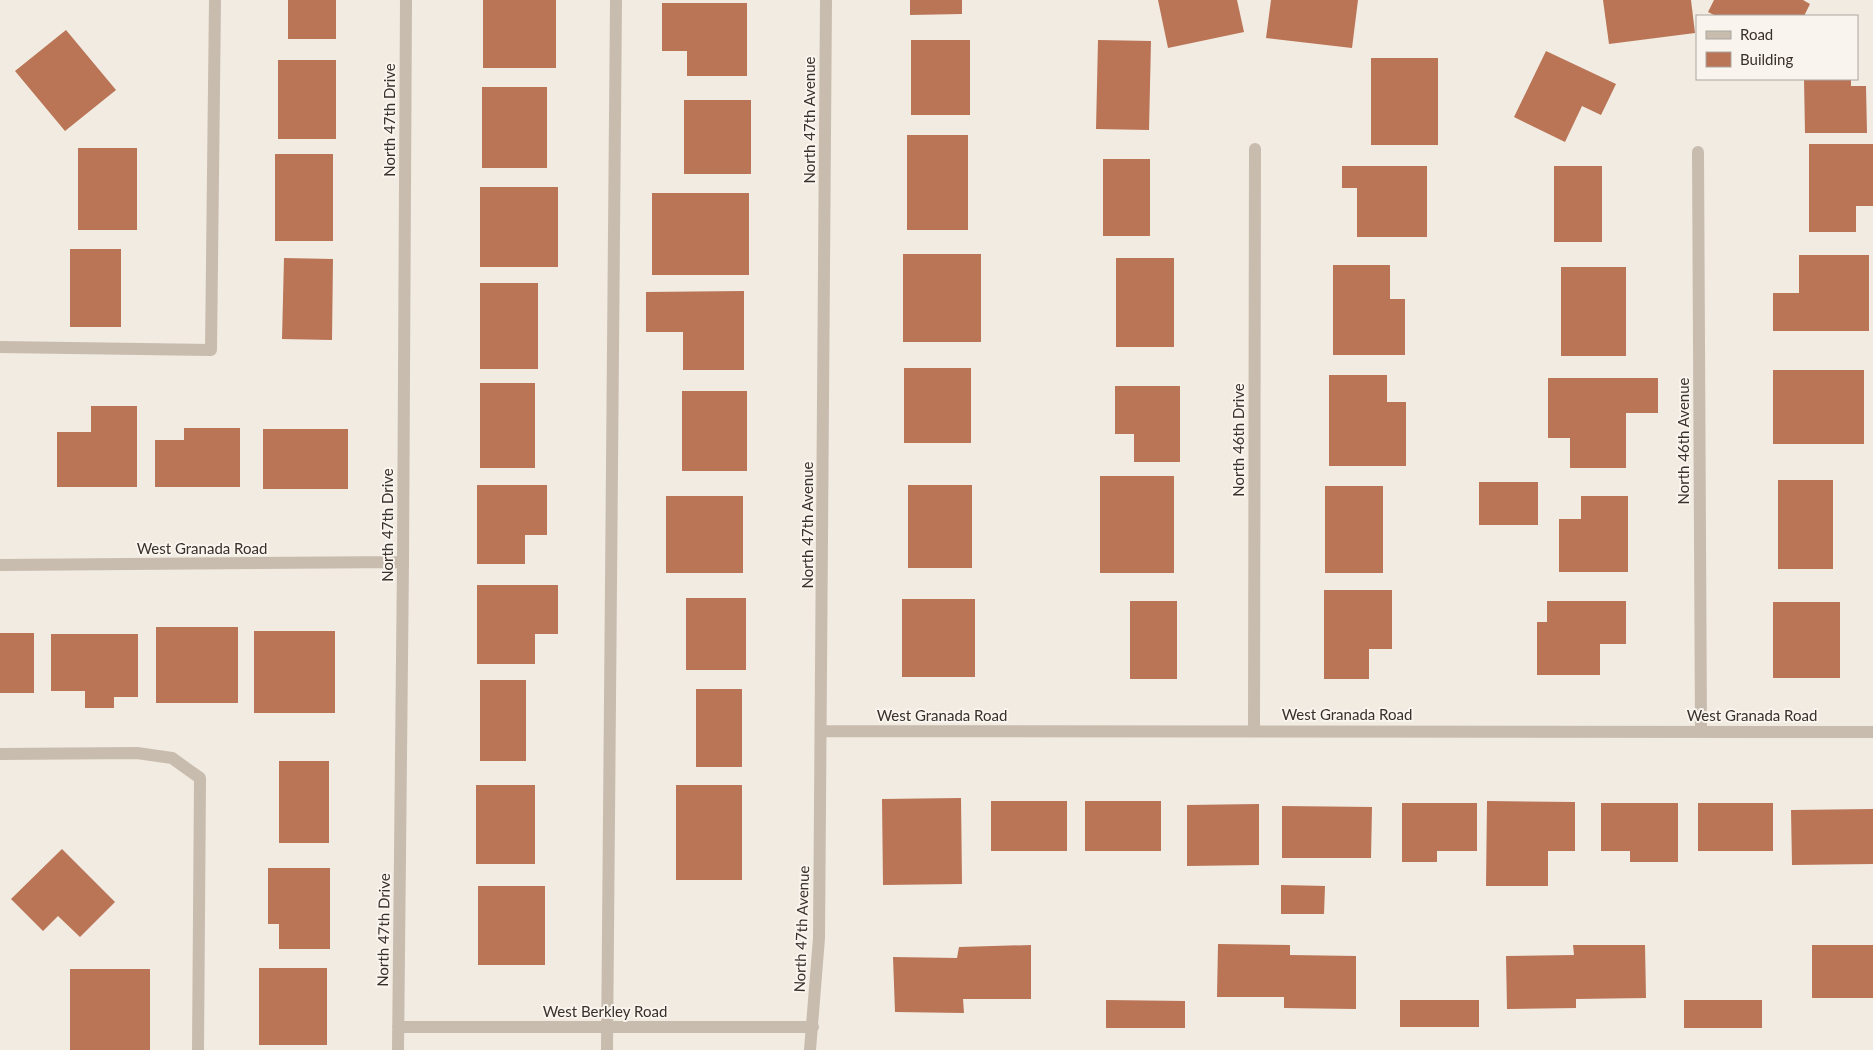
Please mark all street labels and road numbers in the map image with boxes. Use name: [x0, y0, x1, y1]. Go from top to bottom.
street label: North 47th Avenue: [800, 56, 818, 183]
street label: North 47th Drive: [380, 63, 398, 177]
street label: North 46th Avenue: [1674, 377, 1692, 504]
street label: North 46th Drive: [1229, 383, 1247, 497]
street label: North 47th Avenue: [798, 461, 816, 588]
street label: North 47th Drive: [378, 468, 396, 582]
street label: West Granada Road: [137, 539, 267, 557]
street label: West Granada Road: [1282, 705, 1412, 723]
street label: West Granada Road: [877, 706, 1007, 724]
street label: West Granada Road: [1687, 706, 1817, 724]
street label: North 47th Avenue: [790, 865, 812, 993]
street label: North 47th Drive: [373, 873, 393, 987]
street label: West Berkley Road: [543, 1002, 667, 1020]

